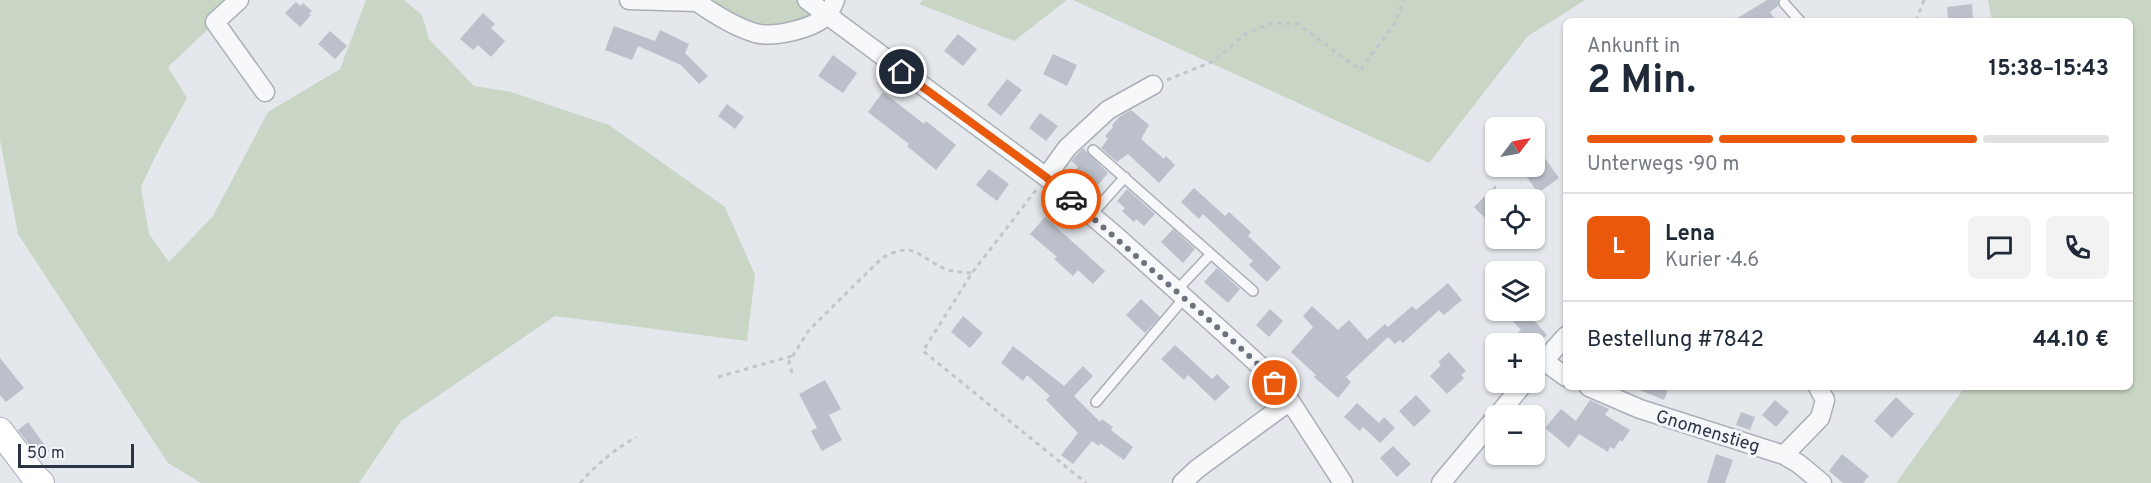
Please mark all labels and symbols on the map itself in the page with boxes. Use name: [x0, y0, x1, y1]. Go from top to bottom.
pin: [876, 46, 927, 97]
north arrow: [1485, 117, 1545, 177]
courier: [1041, 169, 1101, 229]
pin: [1249, 357, 1300, 408]
street label: Gnomenstieg: [1653, 406, 1762, 459]
scale bar: [18, 441, 134, 468]

